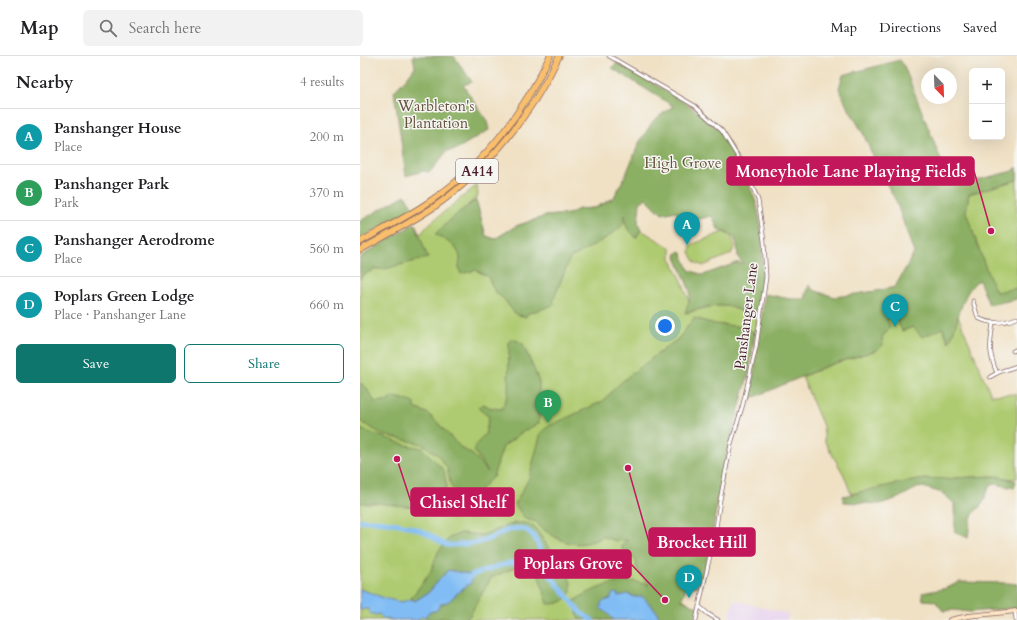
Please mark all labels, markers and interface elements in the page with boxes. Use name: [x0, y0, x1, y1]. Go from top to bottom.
search box: [83, 10, 363, 46]
text: Map: [20, 15, 59, 41]
icon: search: [97, 17, 119, 39]
text: Search here: [129, 18, 201, 38]
text: Map: [831, 18, 857, 37]
text: Directions: [879, 18, 941, 37]
text: Saved: [963, 18, 997, 37]
north arrow: [921, 68, 957, 104]
map controls: [969, 68, 1005, 140]
button: +: [969, 68, 1005, 104]
text: Nearby: [16, 71, 73, 94]
text: 4 results: [300, 73, 344, 91]
park label: Warbleton's Plantation: [397, 96, 475, 133]
button: −: [969, 104, 1005, 140]
text: Panshanger House: [54, 118, 181, 138]
text: A: [24, 128, 34, 146]
text: 200 m: [310, 128, 344, 146]
text: Place: [54, 138, 82, 156]
park label: High Grove: [644, 153, 722, 173]
callout: Moneyhole Lane Playing Fields: [727, 157, 974, 185]
road number: A414: [456, 159, 498, 183]
text: Moneyhole Lane Playing Fields: [735, 161, 967, 183]
text: Panshanger Park: [54, 174, 169, 194]
text: B: [24, 184, 34, 202]
text: 370 m: [310, 184, 344, 202]
text: Park: [54, 194, 79, 212]
pin: A: [674, 212, 700, 245]
text: Panshanger Aerodrome: [54, 230, 215, 250]
text: C: [24, 240, 34, 258]
text: 560 m: [310, 240, 344, 258]
text: Place: [54, 250, 82, 268]
street label: Panshanger Lane: [730, 261, 763, 371]
text: Poplars Green Lodge: [54, 286, 194, 306]
pin: C: [882, 294, 908, 327]
text: D: [23, 296, 35, 314]
text: 660 m: [310, 296, 344, 314]
text: Place · Panshanger Lane: [54, 306, 186, 324]
your location: [655, 316, 675, 336]
button: Save: [16, 344, 176, 383]
button: Share: [184, 344, 344, 383]
pin: B: [535, 390, 561, 423]
callout: Chisel Shelf: [411, 488, 514, 516]
text: Chisel Shelf: [420, 492, 509, 514]
callout: Brocket Hill: [649, 528, 755, 556]
text: Brocket Hill: [657, 532, 748, 554]
callout: Poplars Grove: [515, 550, 631, 578]
text: Poplars Grove: [523, 553, 623, 575]
pin: D: [676, 565, 702, 598]

